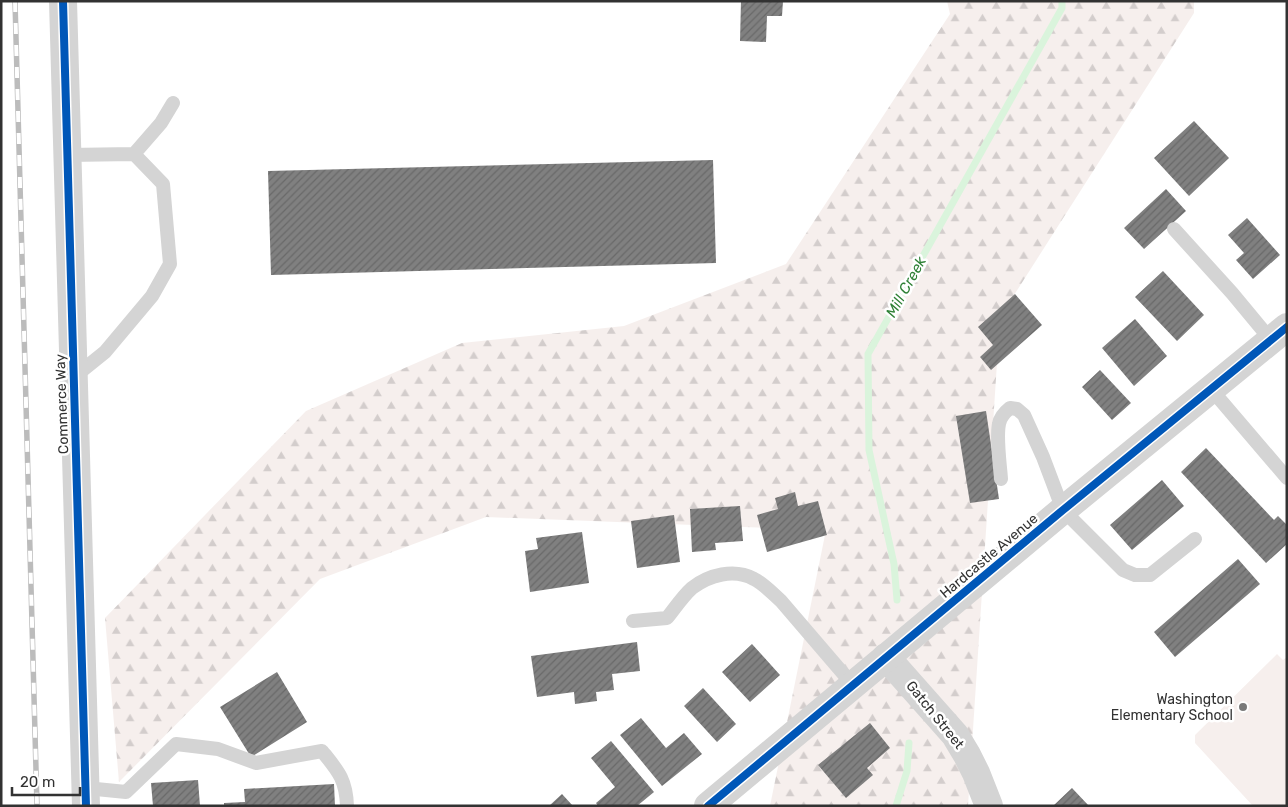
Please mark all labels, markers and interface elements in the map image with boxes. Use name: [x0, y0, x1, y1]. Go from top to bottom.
water label: Mill Creek: [882, 253, 930, 321]
street label: Commerce Way: [52, 353, 72, 454]
street label: Hardcastle Avenue: [937, 510, 1042, 602]
street label: Gatch Street: [902, 677, 968, 753]
place label: Washington Elementary School: [1111, 691, 1233, 724]
marker: Washington Elementary School: [1237, 701, 1249, 713]
scale bar: [12, 764, 80, 796]
text: 20 m: [20, 773, 55, 791]

